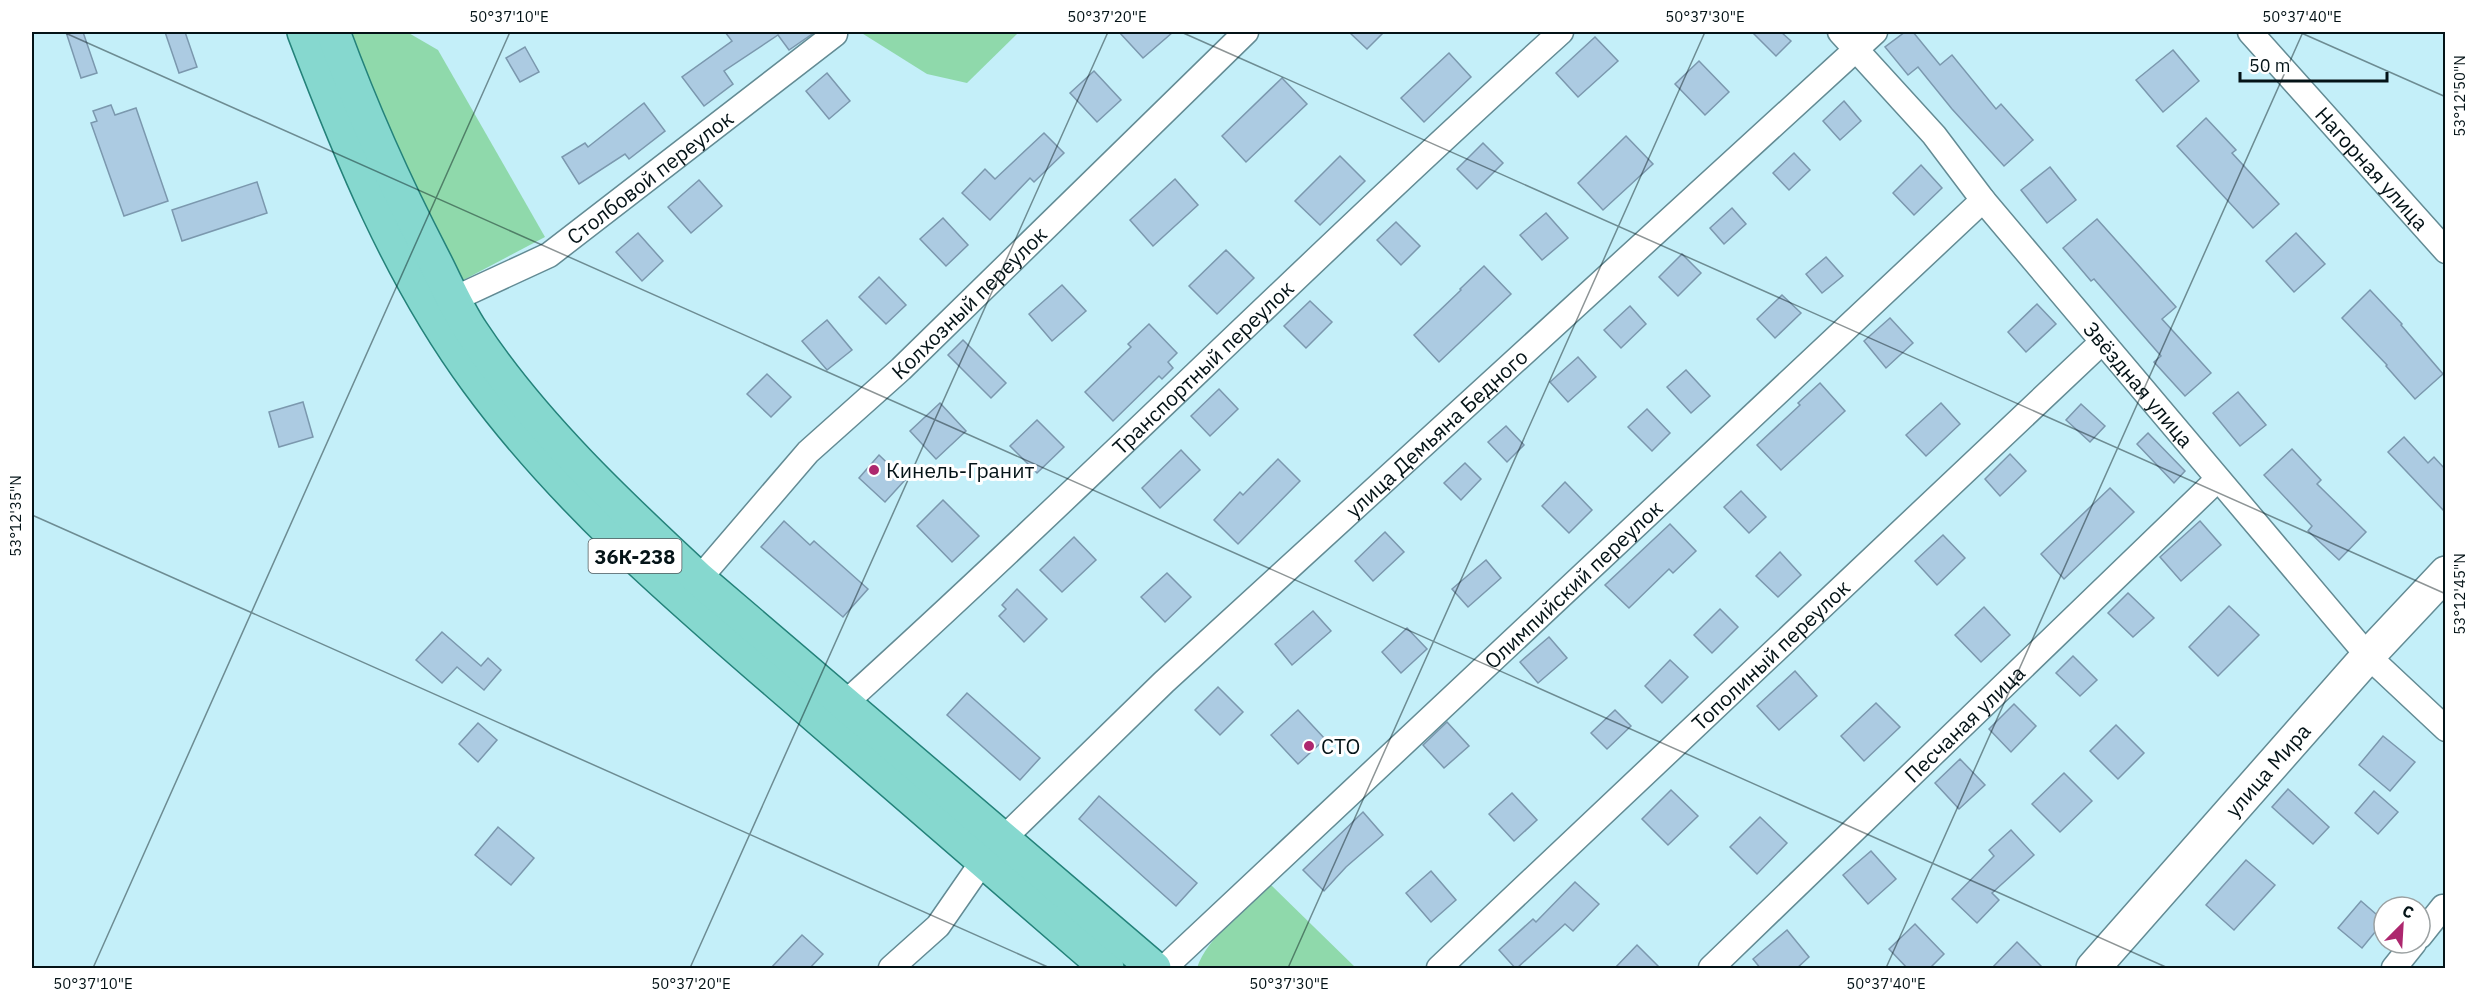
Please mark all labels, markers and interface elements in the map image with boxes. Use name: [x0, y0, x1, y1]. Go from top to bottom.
text: 50°37'10"E: [469, 7, 549, 26]
text: 50°37'20"E: [1067, 7, 1147, 26]
text: 50°37'30"E: [1665, 7, 1745, 26]
text: 50°37'40"E: [2262, 7, 2342, 26]
scale bar: [2240, 45, 2387, 83]
text: 50 m: [2249, 54, 2291, 77]
text: 53°12'50"N: [2450, 55, 2469, 137]
street label: Нагорная улица: [2309, 101, 2435, 236]
street label: Столбовой переулок: [561, 104, 739, 250]
street label: Колхозный переулок: [885, 220, 1053, 385]
street label: Транспортный переулок: [1106, 274, 1300, 461]
street label: Звёздная улица: [2077, 315, 2200, 453]
street label: улица Демьяна Бедного: [1339, 343, 1533, 523]
place label: Кинель-Гранит: [886, 456, 1034, 484]
marker: Кинель-Гранит: [867, 463, 881, 477]
text: 53°12'35"N: [6, 475, 25, 557]
street label: Олимпийский переулок: [1478, 494, 1668, 675]
road number: 36К-238: [588, 539, 682, 573]
text: 53°12'45"N: [2450, 553, 2469, 635]
street label: Тополиный переулок: [1685, 573, 1856, 736]
street label: Песчаная улица: [1898, 659, 2031, 788]
street label: улица Мира: [2219, 717, 2316, 823]
place label: СТО: [1321, 732, 1360, 760]
marker: СТО: [1302, 739, 1316, 753]
north arrow: [2372, 895, 2432, 955]
text: С: [2399, 900, 2417, 923]
text: 50°37'10"E: [53, 974, 133, 993]
text: 50°37'20"E: [651, 974, 731, 993]
text: 50°37'30"E: [1249, 974, 1329, 993]
text: 50°37'40"E: [1846, 974, 1926, 993]

